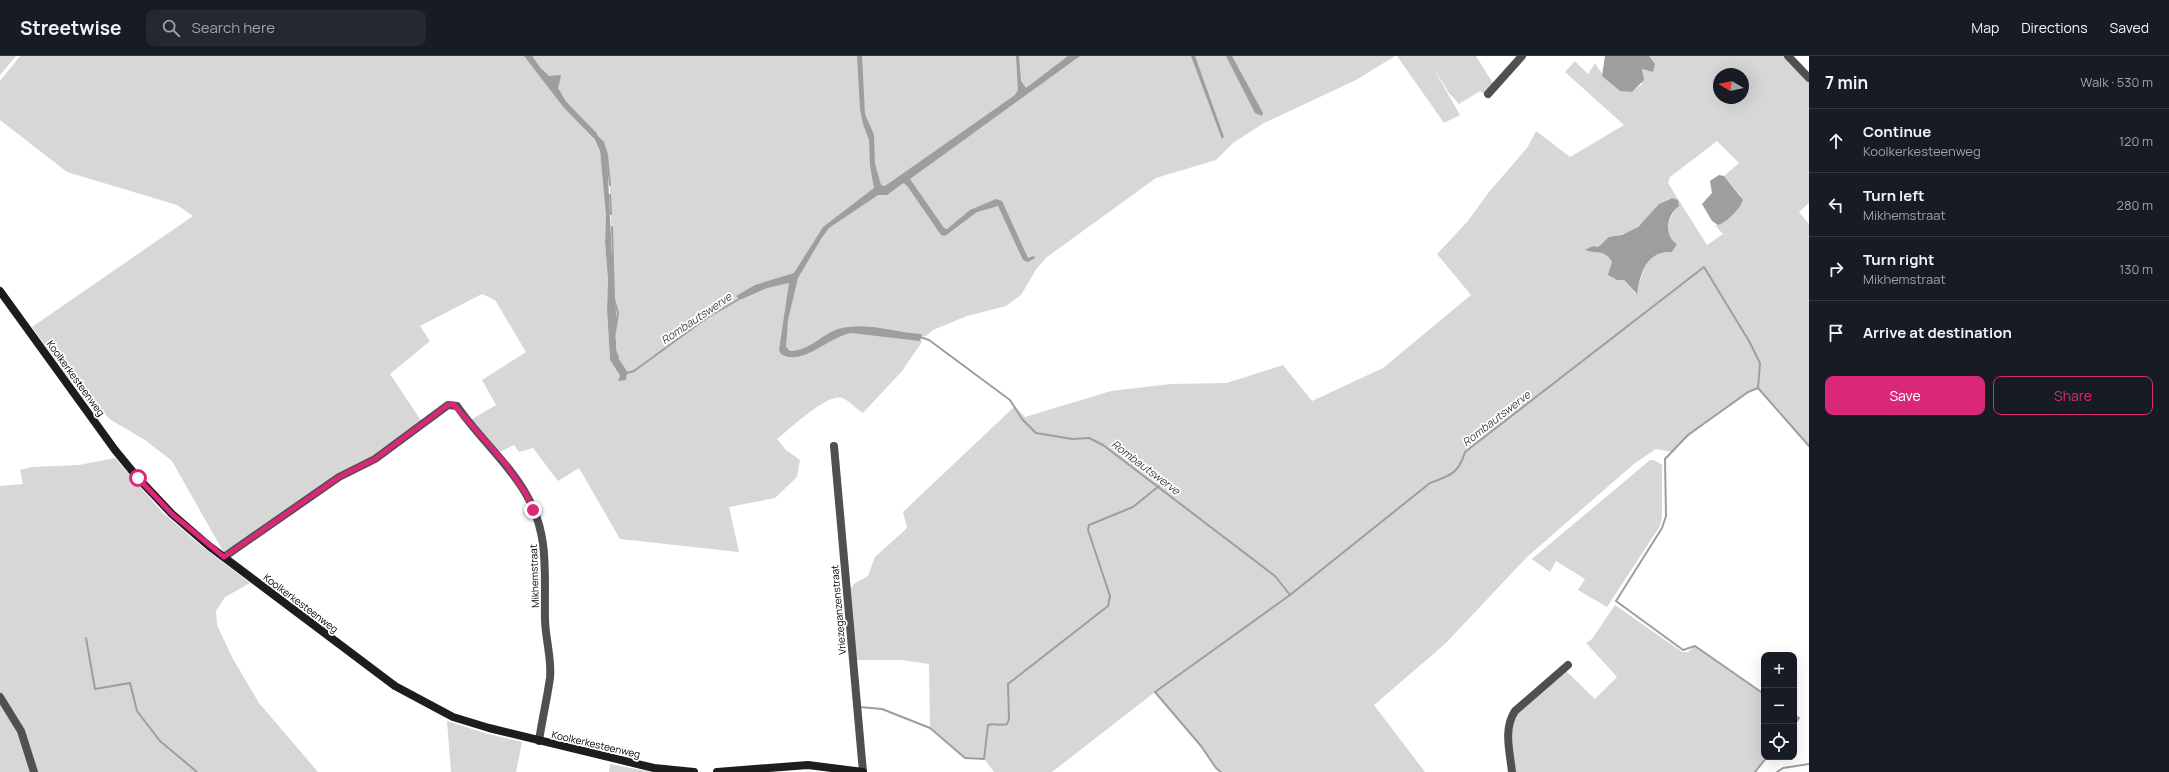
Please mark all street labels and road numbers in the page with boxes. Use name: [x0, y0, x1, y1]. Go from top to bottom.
street label: Koolkerkesteenweg: [44, 337, 108, 419]
street label: Mikhemstraat: [526, 544, 542, 608]
street label: Vriezeganzenstraat: [827, 564, 849, 656]
street label: Koolkerkesteenweg: [261, 570, 341, 636]
street label: Koolkerkesteenweg: [550, 727, 642, 761]

